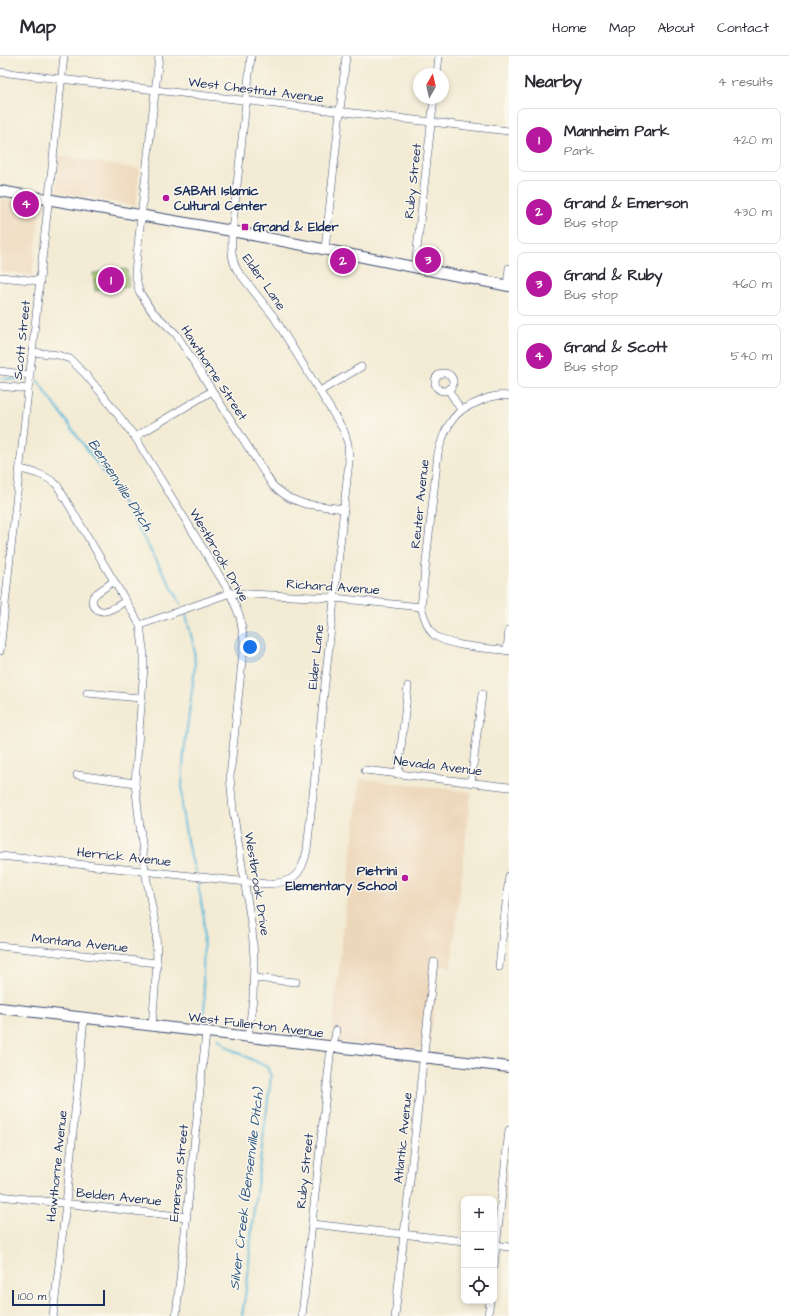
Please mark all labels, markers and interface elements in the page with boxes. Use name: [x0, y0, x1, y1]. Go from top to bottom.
text: Map: [20, 14, 56, 41]
text: Home: [552, 18, 587, 38]
text: Map: [609, 18, 635, 38]
text: About: [657, 18, 695, 38]
text: Contact: [717, 18, 769, 38]
north arrow: [413, 68, 449, 104]
text: Nearby: [525, 70, 582, 94]
street label: West Chestnut Avenue: [187, 73, 325, 107]
text: 4 results: [718, 73, 773, 91]
text: Mannheim Park: [564, 121, 669, 142]
text: 1: [538, 131, 540, 149]
text: 420 m: [732, 131, 772, 149]
street label: Ruby Street: [400, 142, 427, 220]
text: Park: [564, 142, 594, 160]
place label: SABAH Islamic Cultural Center: [173, 182, 268, 215]
pin: 4: [13, 189, 39, 219]
marker: SABAH Islamic Cultural Center: [161, 193, 171, 203]
text: Grand & Emerson: [564, 193, 688, 214]
text: 2: [535, 203, 543, 221]
text: 430 m: [733, 203, 772, 221]
text: Bus stop: [564, 214, 618, 232]
place label: Grand & Elder: [253, 218, 340, 236]
marker: Grand & Elder: [240, 222, 250, 232]
pin: 3: [415, 245, 441, 275]
pin: 2: [330, 246, 356, 276]
street label: Elder Lane: [238, 250, 290, 314]
pin: 1: [98, 265, 124, 295]
text: Grand & Ruby: [564, 265, 663, 286]
text: 3: [536, 275, 542, 293]
text: 460 m: [731, 275, 772, 293]
text: Bus stop: [564, 286, 618, 304]
street label: Scott Street: [9, 299, 35, 381]
street label: Hawthorne Street: [176, 322, 252, 425]
text: Grand & Scott: [564, 337, 667, 358]
text: 4: [535, 347, 543, 365]
text: 540 m: [730, 347, 772, 365]
text: Bus stop: [564, 358, 618, 376]
water label: Bensenville Ditch: [83, 435, 158, 536]
street label: Reuter Avenue: [406, 458, 434, 550]
street label: Westbrook Drive: [185, 505, 253, 605]
street label: Richard Avenue: [286, 575, 380, 599]
street label: Elder Lane: [304, 624, 328, 690]
your location: [240, 637, 260, 657]
street label: Nevada Avenue: [393, 752, 483, 780]
street label: Westbrook Drive: [240, 831, 274, 937]
street label: Herrick Avenue: [76, 843, 172, 871]
place label: Pietrini Elementary School: [286, 862, 398, 896]
marker: Pietrini Elementary School: [400, 873, 410, 883]
street label: Montana Avenue: [31, 929, 129, 957]
street label: West Fullerton Avenue: [187, 1008, 325, 1042]
water label: Silver Creek (Bensenville Ditch): [225, 1085, 270, 1291]
street label: Atlantic Avenue: [389, 1091, 417, 1185]
street label: Hawthorne Avenue: [42, 1109, 72, 1223]
street label: Emerson Street: [165, 1123, 193, 1223]
street label: Ruby Street: [292, 1132, 319, 1210]
street label: Belden Avenue: [75, 1184, 163, 1210]
map controls: [461, 1196, 497, 1304]
button: +: [461, 1196, 497, 1232]
button: −: [461, 1232, 497, 1268]
button: locate: [461, 1268, 497, 1304]
scale bar: [12, 1288, 105, 1307]
text: 100 m: [18, 1289, 46, 1304]

